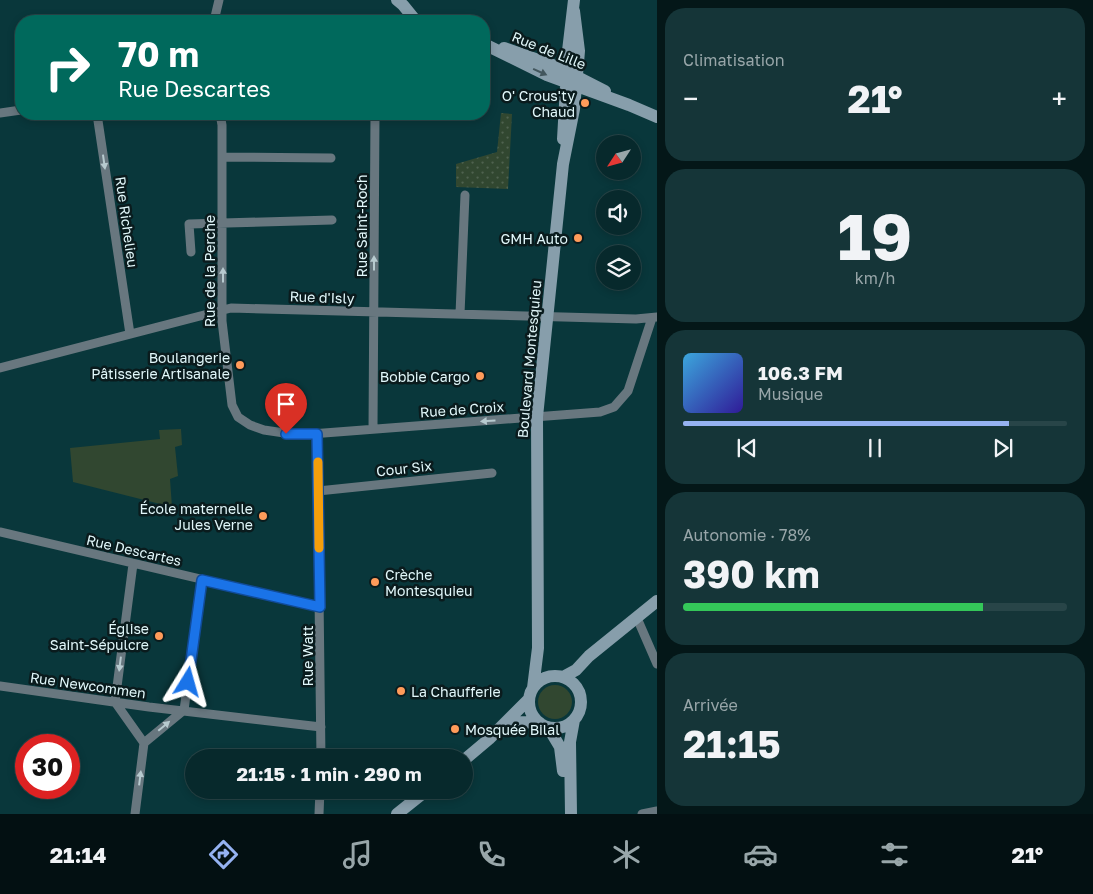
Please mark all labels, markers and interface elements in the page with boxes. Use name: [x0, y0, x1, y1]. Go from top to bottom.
street label: Rue de Lille: [510, 27, 588, 73]
text: 70 m: [118, 33, 199, 75]
icon: right: [35, 35, 100, 100]
text: Climatisation: [683, 50, 785, 70]
one-way arrow: [533, 69, 547, 77]
text: Rue Descartes: [118, 75, 271, 102]
text: 21°: [848, 76, 903, 121]
text: −: [683, 82, 698, 115]
text: +: [1052, 82, 1067, 115]
place label: O' Crous'ty Chaud: [502, 87, 575, 120]
marker: O' Crous'ty Chaud: [579, 97, 591, 109]
north arrow: [596, 135, 641, 180]
map controls: [596, 135, 641, 290]
one-way arrow: [100, 154, 108, 170]
street label: Rue Saint-Roch: [353, 174, 370, 278]
street label: Rue Richelieu: [112, 175, 142, 269]
button: sound: [596, 190, 641, 235]
text: 19: [838, 196, 912, 274]
street label: Rue de la Perche: [201, 215, 218, 327]
place label: GMH Auto: [500, 230, 568, 247]
marker: GMH Auto: [572, 232, 584, 244]
button: layers: [596, 245, 641, 290]
one-way arrow: [370, 255, 378, 271]
one-way arrow: [219, 266, 227, 282]
text: km/h: [855, 268, 895, 288]
street label: Boulevard Montesquieu: [514, 279, 544, 439]
street label: Rue d'Isly: [289, 287, 355, 307]
place label: Boulangerie Pâtisserie Artisanale: [91, 349, 230, 382]
marker: Boulangerie Pâtisserie Artisanale: [234, 359, 246, 371]
text: 106.3 FM: [758, 361, 843, 384]
place label: Bobbie Cargo: [380, 368, 470, 385]
marker: Bobbie Cargo: [474, 370, 486, 382]
pin: [265, 383, 307, 434]
text: Musique: [758, 384, 823, 404]
icon: arrive: [272, 390, 300, 418]
street label: Rue de Croix: [419, 398, 505, 420]
one-way arrow: [480, 417, 496, 425]
icon: previous: [733, 434, 761, 462]
icon: pause: [861, 434, 889, 462]
icon: next: [989, 434, 1017, 462]
street label: Cour Six: [375, 457, 433, 479]
place label: École maternelle Jules Verne: [140, 500, 253, 533]
marker: École maternelle Jules Verne: [257, 510, 269, 522]
text: Autonomie · 78%: [683, 525, 811, 545]
street label: Rue Descartes: [85, 531, 183, 569]
text: 390 km: [683, 551, 820, 596]
place label: Crèche Montesquieu: [385, 566, 472, 599]
marker: Crèche Montesquieu: [369, 576, 381, 588]
place label: Église Saint-Sépulcre: [50, 620, 149, 653]
street label: Rue Watt: [299, 625, 316, 687]
marker: Église Saint-Sépulcre: [153, 630, 165, 642]
position arrow: [161, 655, 213, 707]
one-way arrow: [116, 657, 124, 673]
street label: Rue Newcommen: [29, 668, 147, 702]
place label: La Chaufferie: [411, 683, 501, 700]
marker: La Chaufferie: [395, 685, 407, 697]
text: Arrivée: [683, 695, 738, 715]
one-way arrow: [158, 721, 171, 732]
place label: Mosquée Bilal: [465, 721, 560, 738]
text: 21:15: [683, 721, 781, 766]
marker: Mosquée Bilal: [449, 723, 461, 735]
speed limit sign: 30: [15, 734, 80, 799]
text: 21:15 · 1 min · 290 m: [236, 762, 422, 785]
one-way arrow: [136, 770, 144, 786]
icon: directions: [206, 837, 241, 872]
icon: music: [340, 837, 375, 872]
icon: phone: [474, 837, 509, 872]
icon: climate: [609, 837, 644, 872]
icon: car: [743, 837, 778, 872]
icon: filters: [877, 837, 912, 872]
text: 21:14: [50, 841, 107, 868]
text: 21°: [1011, 841, 1043, 868]

